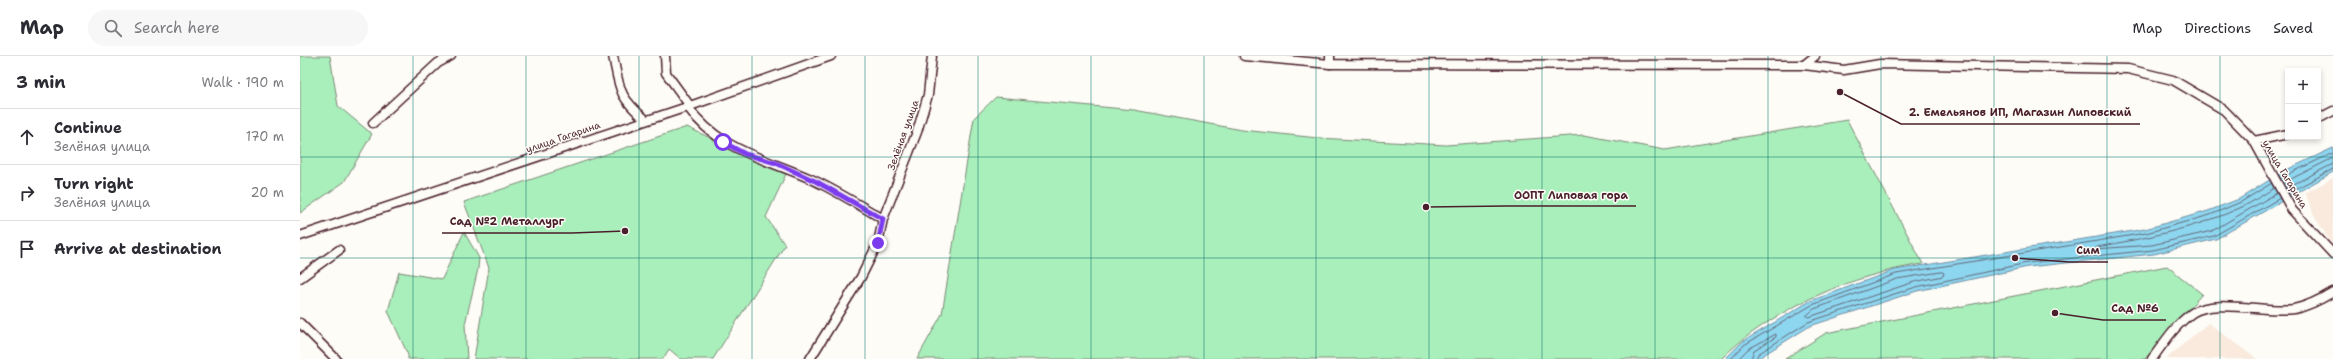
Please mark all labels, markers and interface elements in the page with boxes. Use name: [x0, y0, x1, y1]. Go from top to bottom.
search box: [88, 10, 368, 46]
text: Map: [20, 15, 64, 40]
icon: search: [102, 17, 124, 39]
text: Search here: [134, 18, 220, 38]
text: Map: [2133, 19, 2163, 37]
text: Directions: [2185, 19, 2251, 37]
text: Saved: [2273, 19, 2313, 37]
map controls: [2285, 68, 2321, 140]
button: +: [2285, 68, 2321, 104]
text: 3 min: [16, 71, 66, 93]
text: Walk · 190 m: [202, 74, 284, 91]
street label: Зелёная улица: [884, 97, 922, 172]
callout: 2. Емельянов ИП, Магазин Липовский: [1901, 101, 2140, 124]
button: −: [2285, 104, 2321, 140]
text: 2. Емельянов ИП, Магазин Липовский: [1909, 105, 2132, 120]
text: Continue: [54, 118, 122, 138]
street label: улица Гагарина: [524, 118, 603, 156]
icon: ahead: [16, 126, 38, 148]
text: 170 m: [246, 128, 284, 145]
route start: [714, 133, 732, 151]
street label: улица Гагарина: [2259, 137, 2311, 211]
text: Зелёная улица: [54, 138, 150, 155]
text: Turn right: [54, 174, 134, 194]
icon: right: [16, 182, 38, 204]
callout: ООПТ Липовая гора: [1506, 183, 1636, 206]
text: 20 m: [251, 184, 284, 201]
text: ООПТ Липовая гора: [1514, 188, 1629, 203]
text: Зелёная улица: [54, 194, 150, 211]
callout: Сад №2 Металлург: [442, 210, 572, 233]
text: Сад №2 Металлург: [450, 214, 565, 229]
route end: [869, 234, 887, 252]
icon: arrive: [16, 238, 38, 260]
text: Arrive at destination: [54, 239, 222, 259]
callout: Сим: [2069, 239, 2108, 262]
text: Сим: [2076, 243, 2100, 258]
callout: Сад №6: [2103, 297, 2166, 320]
text: Сад №6: [2111, 301, 2159, 316]

